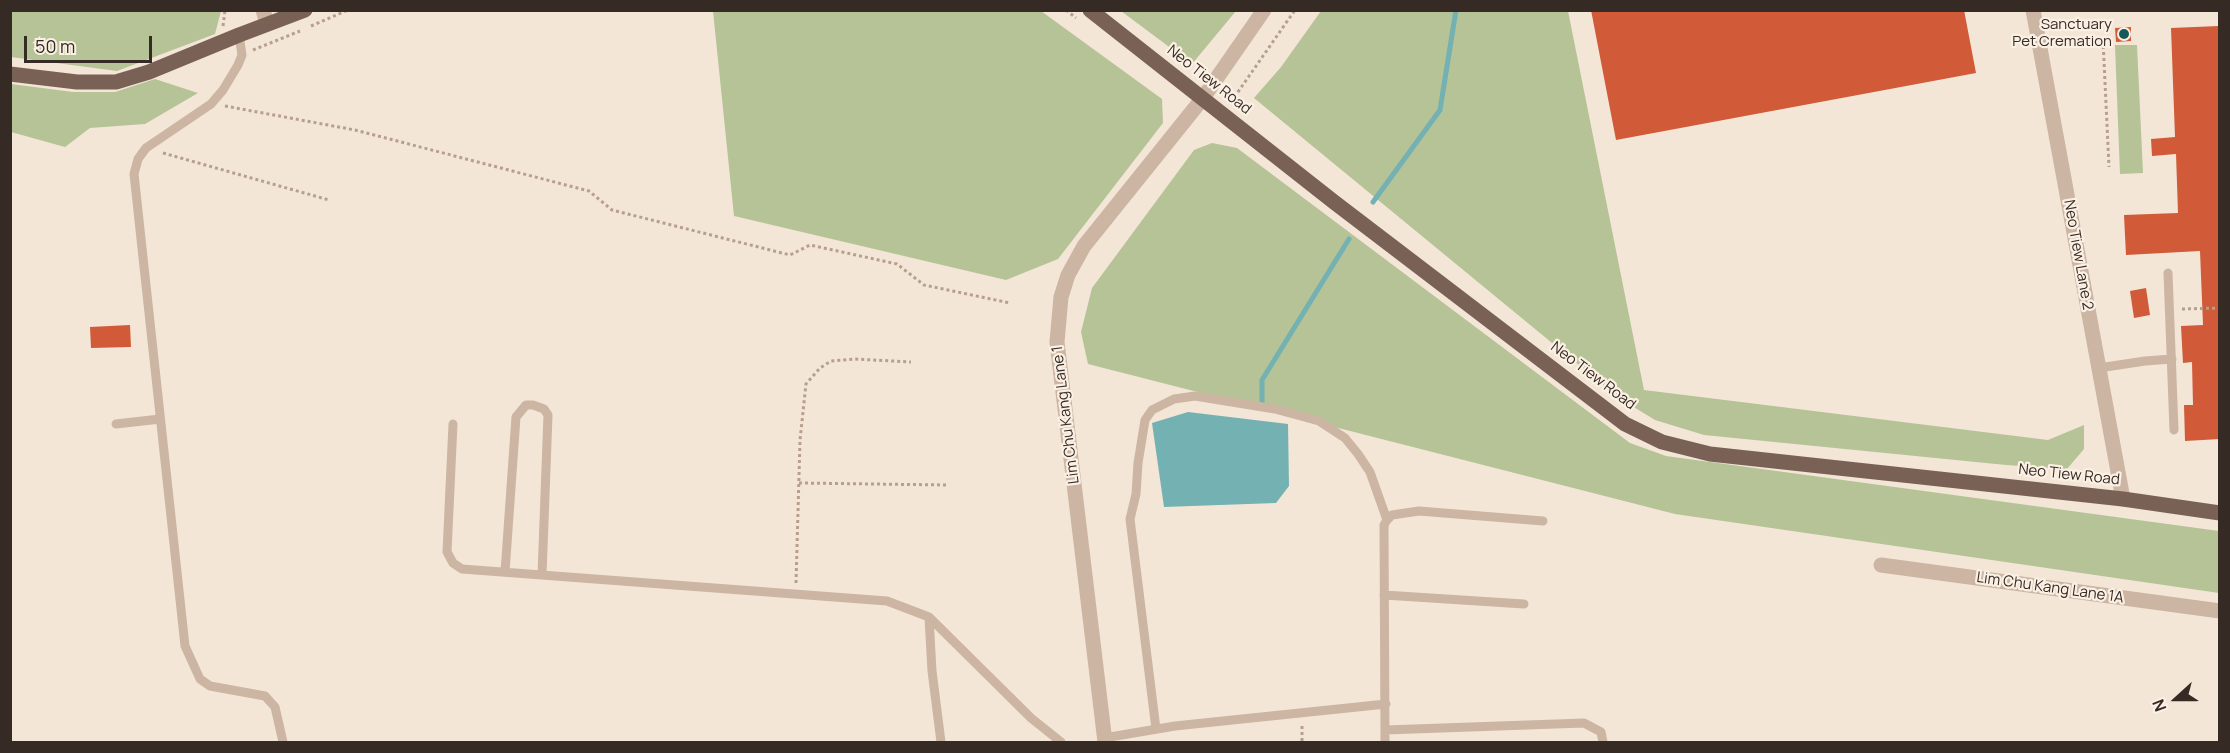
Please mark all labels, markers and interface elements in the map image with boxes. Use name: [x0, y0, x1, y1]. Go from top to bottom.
place label: Sanctuary Pet Cremation: [2012, 16, 2112, 51]
scale bar: [27, 24, 154, 62]
marker: Sanctuary Pet Cremation: [2117, 27, 2131, 41]
text: 50 m: [35, 34, 75, 58]
street label: Neo Tiew Road: [1163, 42, 1255, 118]
street label: Neo Tiew Lane 2: [2059, 199, 2097, 311]
street label: Neo Tiew Road: [1547, 338, 1639, 414]
street label: Lim Chu Kang Lane 1: [1049, 345, 1083, 485]
street label: Neo Tiew Road: [2017, 461, 2121, 489]
street label: Lim Chu Kang Lane 1A: [1975, 569, 2125, 607]
north arrow: [2146, 669, 2206, 729]
text: N: [2147, 696, 2172, 715]

